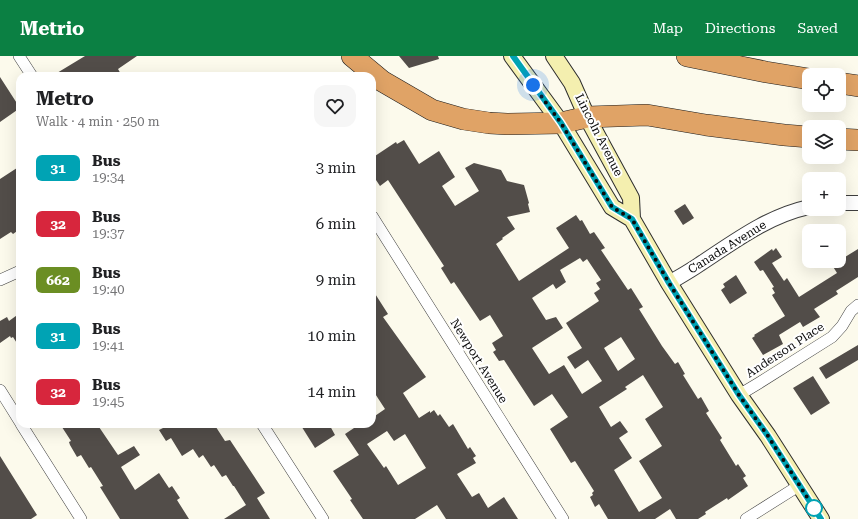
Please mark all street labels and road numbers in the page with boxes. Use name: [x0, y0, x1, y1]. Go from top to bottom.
street label: Lincoln Avenue: [572, 91, 626, 179]
street label: Canada Avenue: [685, 217, 769, 277]
street label: Newport Avenue: [447, 316, 511, 406]
street label: Anderson Place: [743, 319, 827, 380]

